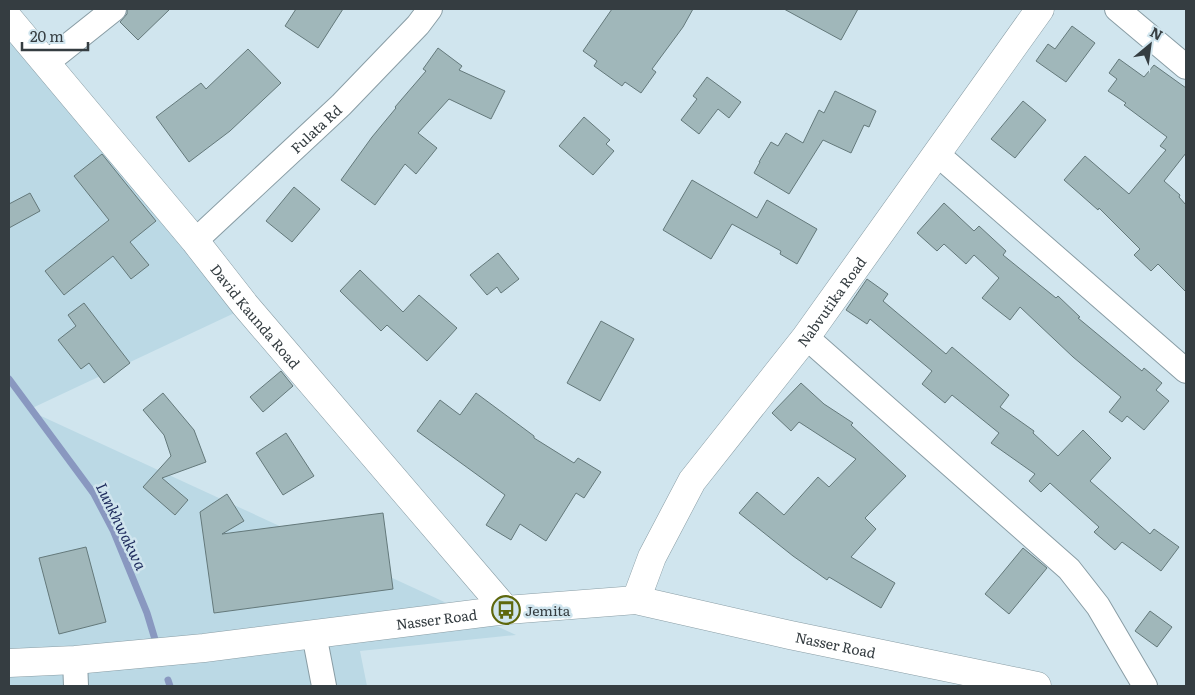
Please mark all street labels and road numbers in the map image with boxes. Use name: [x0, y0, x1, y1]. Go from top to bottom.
street label: Fulata Rd: [286, 99, 346, 157]
street label: Nabvutika Road: [792, 252, 871, 351]
street label: David Kaunda Road: [206, 259, 305, 373]
street label: Nasser Road: [395, 604, 479, 634]
street label: Nasser Road: [794, 626, 878, 663]

